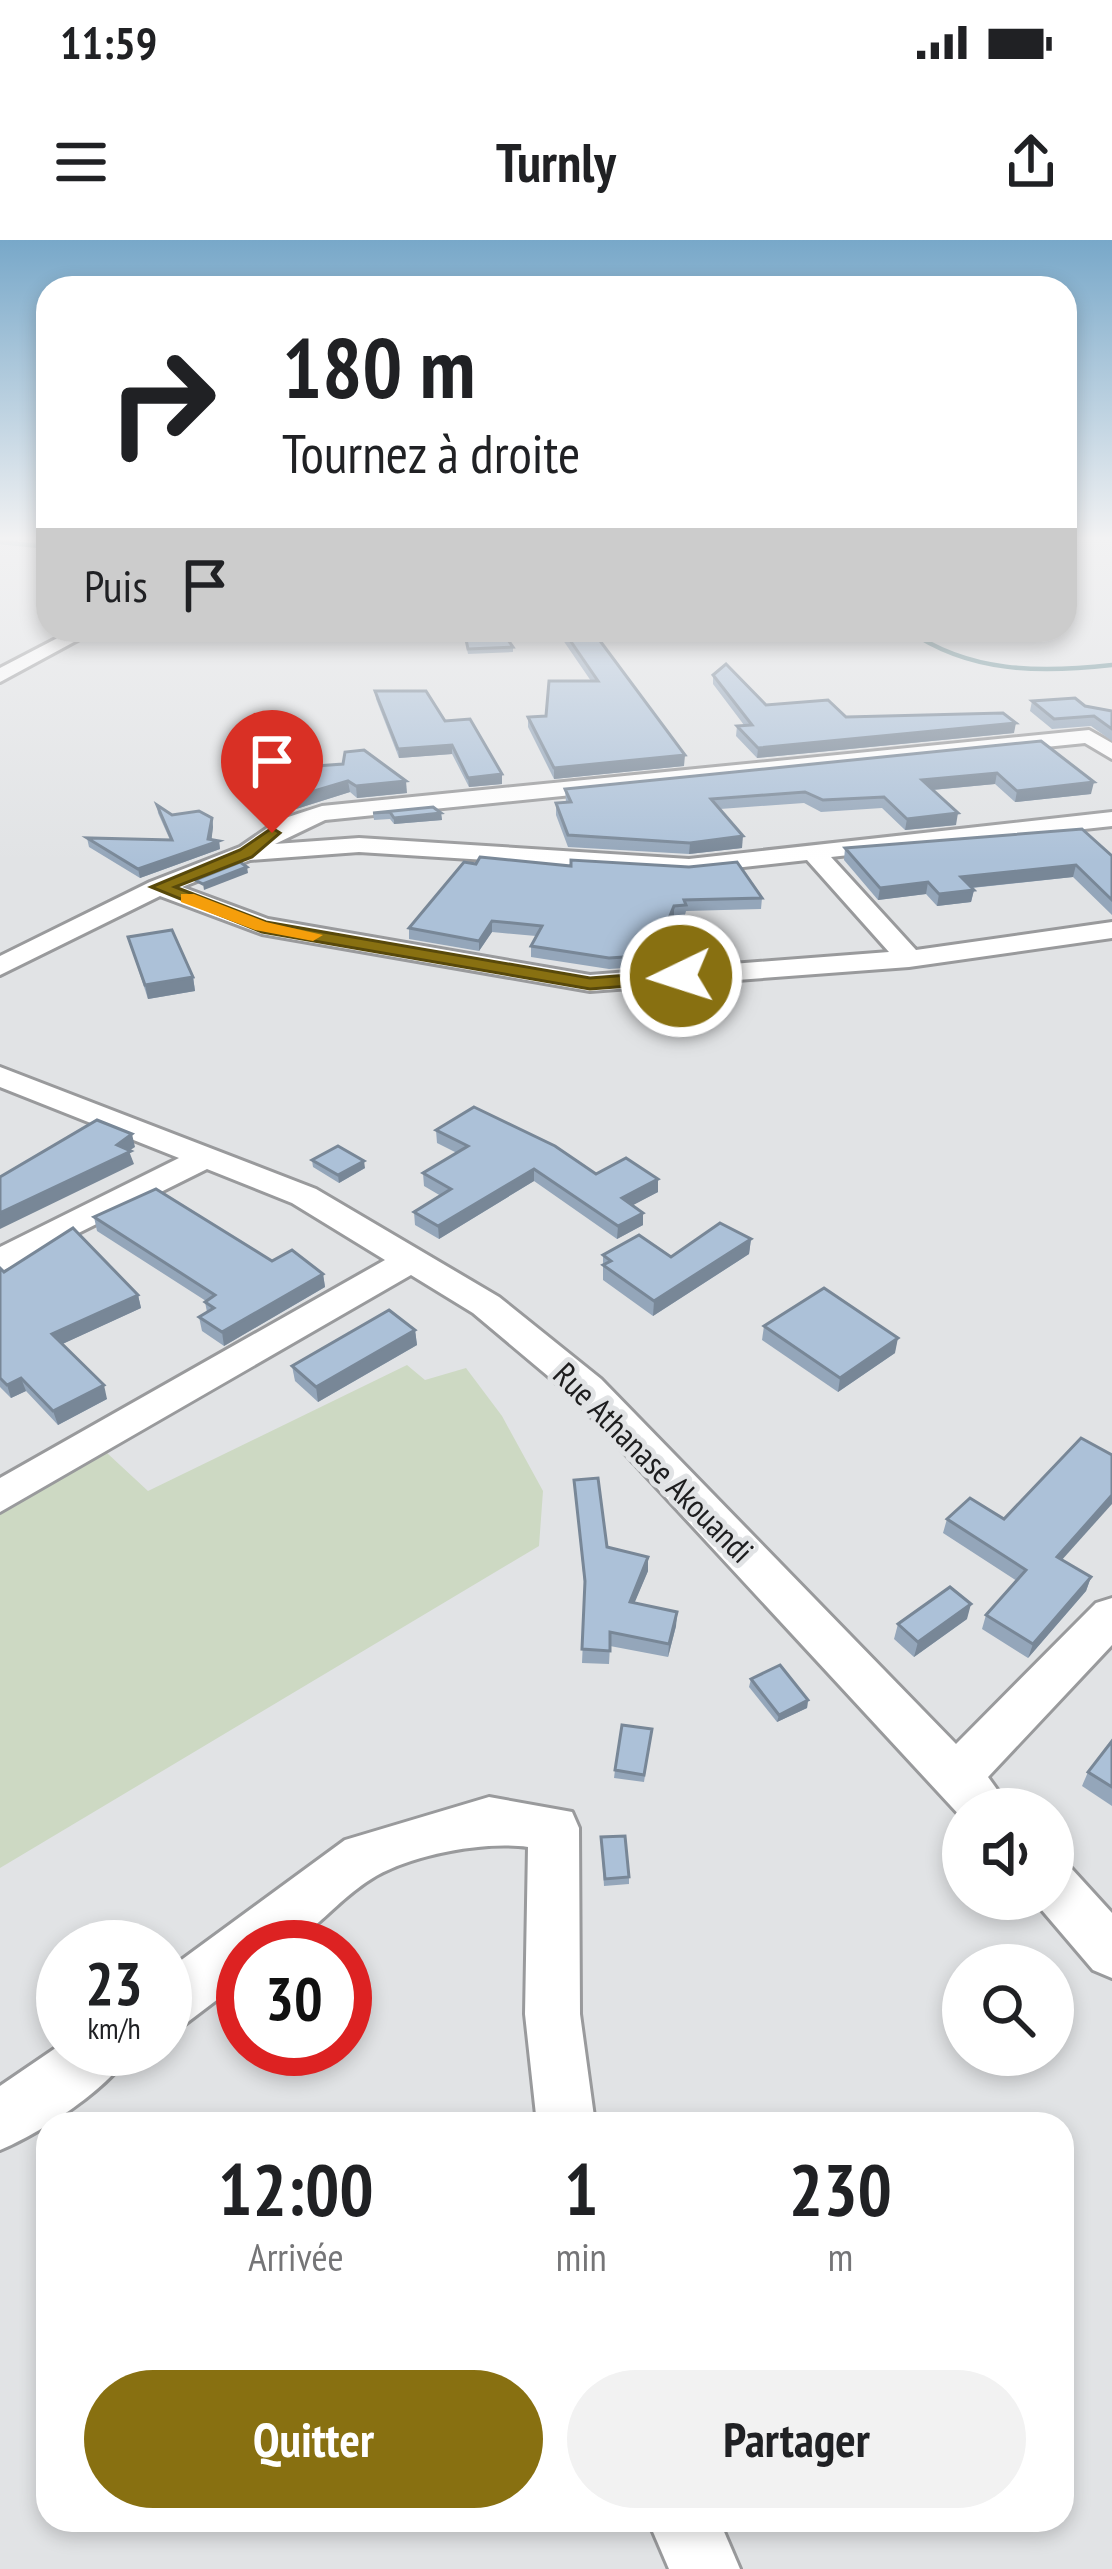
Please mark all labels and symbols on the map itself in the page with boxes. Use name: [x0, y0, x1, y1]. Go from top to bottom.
pin: [221, 710, 323, 833]
position arrow: [618, 913, 744, 1039]
street label: Rue Athanase Akouandi: [545, 1353, 763, 1571]
speed limit sign: 30: [216, 1920, 372, 2076]

